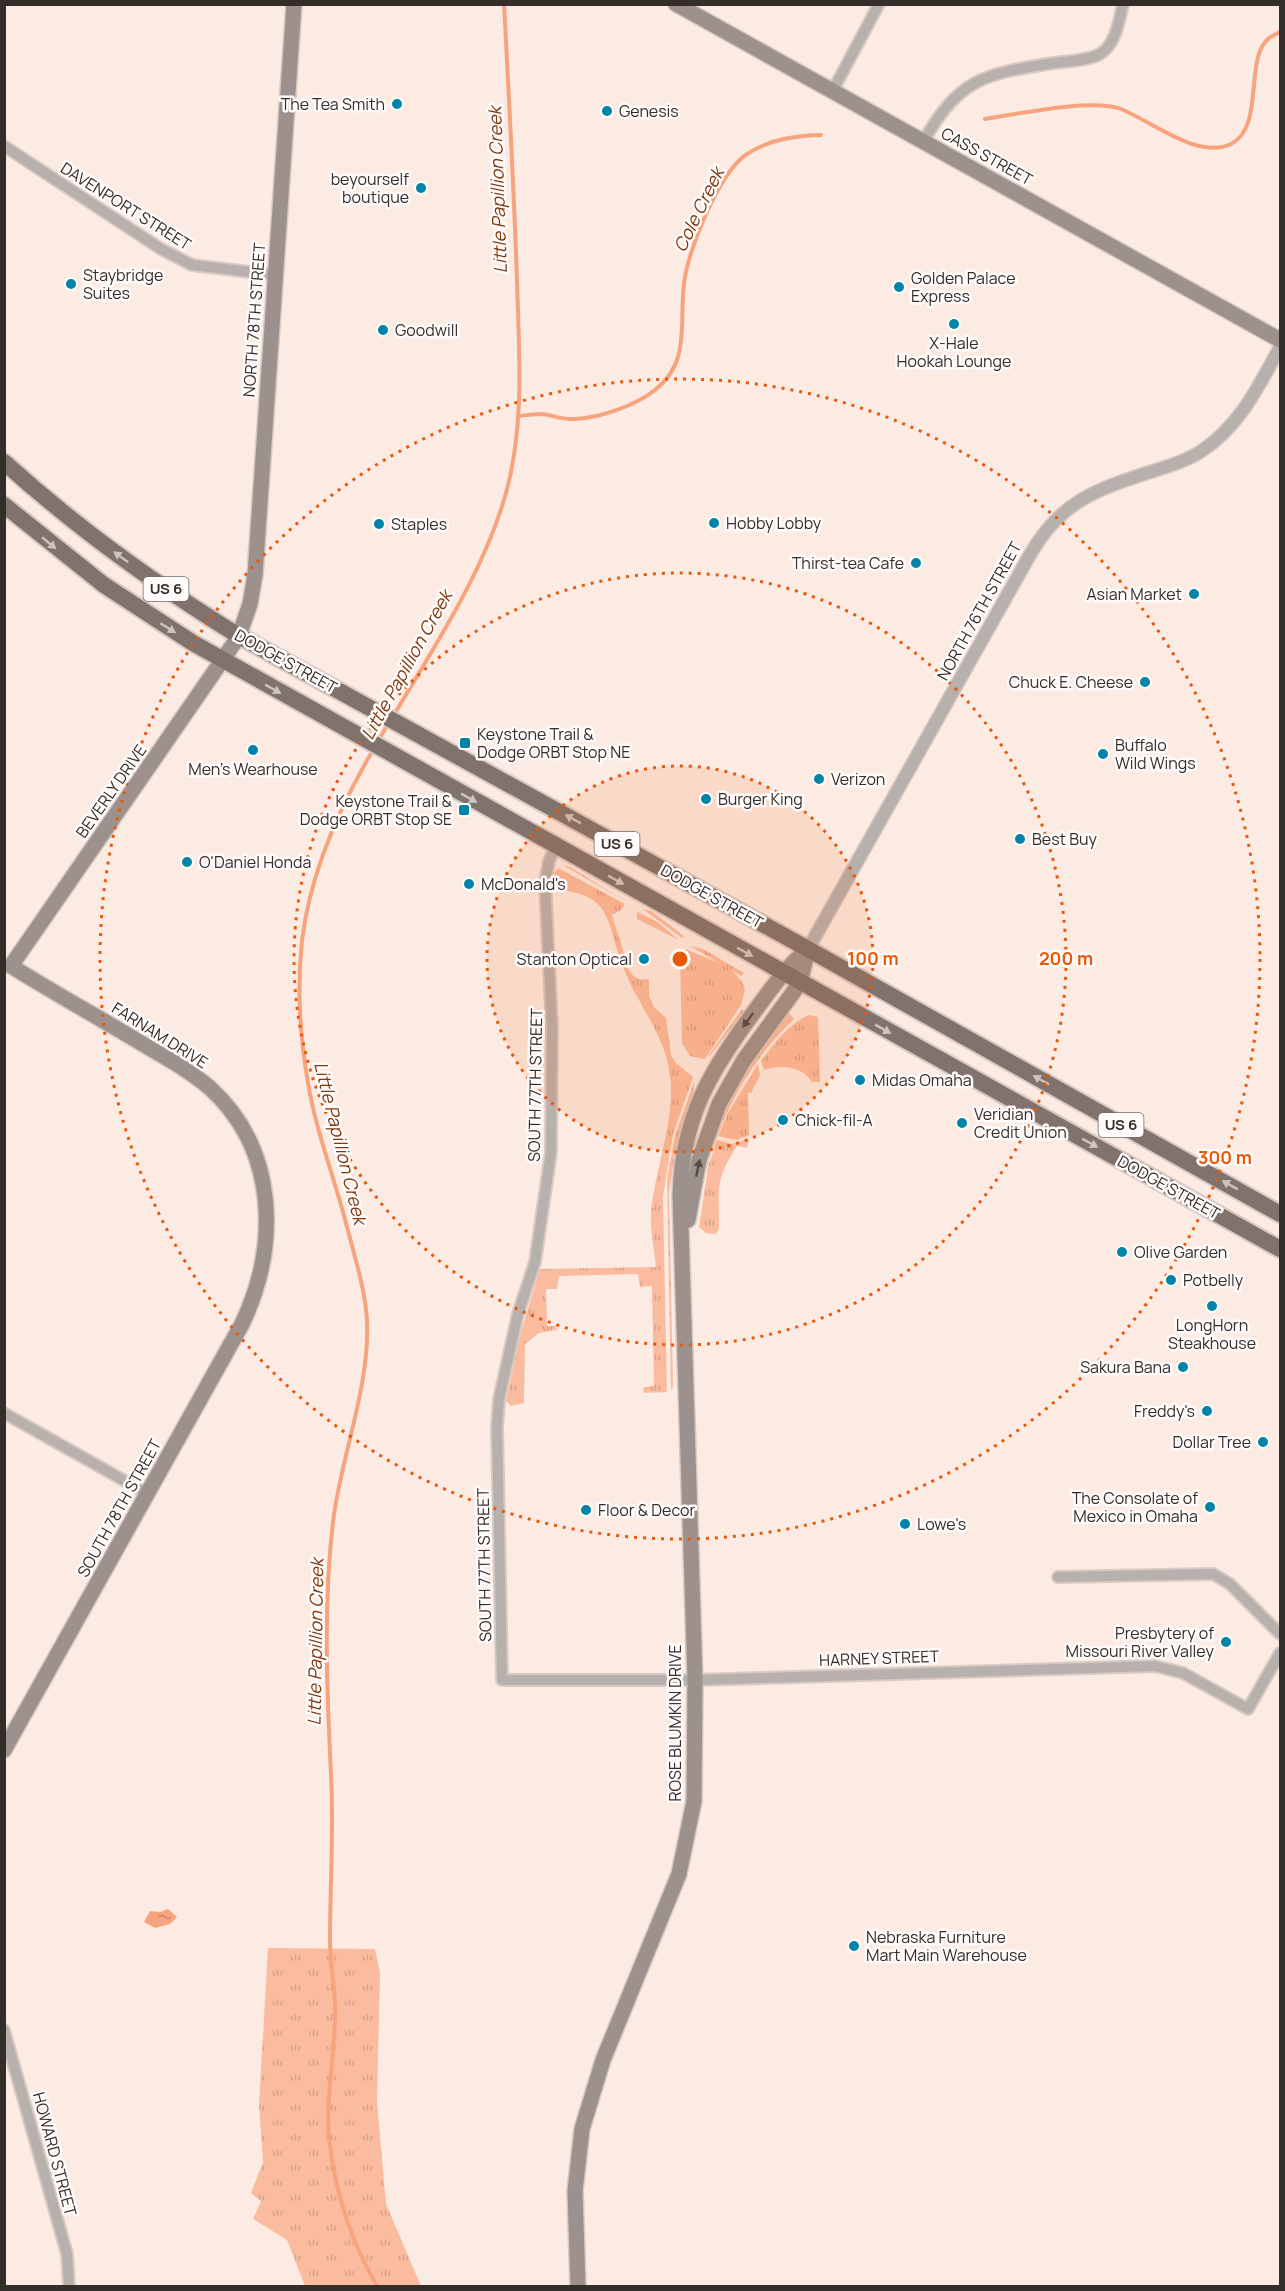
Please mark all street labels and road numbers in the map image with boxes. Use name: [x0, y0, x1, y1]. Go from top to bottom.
street label: CASS STREET: [937, 122, 1037, 190]
street label: DAVENPORT STREET: [57, 157, 196, 255]
street label: NORTH 78TH STREET: [238, 242, 270, 398]
street label: NORTH 76TH STREET: [932, 537, 1026, 684]
road number: US 6: [144, 577, 188, 601]
street label: DODGE STREET: [231, 624, 342, 698]
street label: BEVERLY DRIVE: [71, 740, 151, 842]
road number: US 6: [594, 832, 640, 856]
street label: DODGE STREET: [657, 859, 768, 933]
street label: FARNAM DRIVE: [108, 997, 212, 1073]
street label: SOUTH 77TH STREET: [523, 1007, 547, 1162]
road number: US 6: [1098, 1113, 1144, 1137]
street label: DODGE STREET: [1114, 1150, 1225, 1224]
street label: SOUTH 78TH STREET: [72, 1435, 166, 1581]
street label: SOUTH 77TH STREET: [472, 1487, 496, 1642]
street label: ROSE BLUMKIN DRIVE: [664, 1644, 686, 1802]
street label: HARNEY STREET: [819, 1645, 940, 1671]
street label: HOWARD STREET: [28, 2090, 82, 2219]

